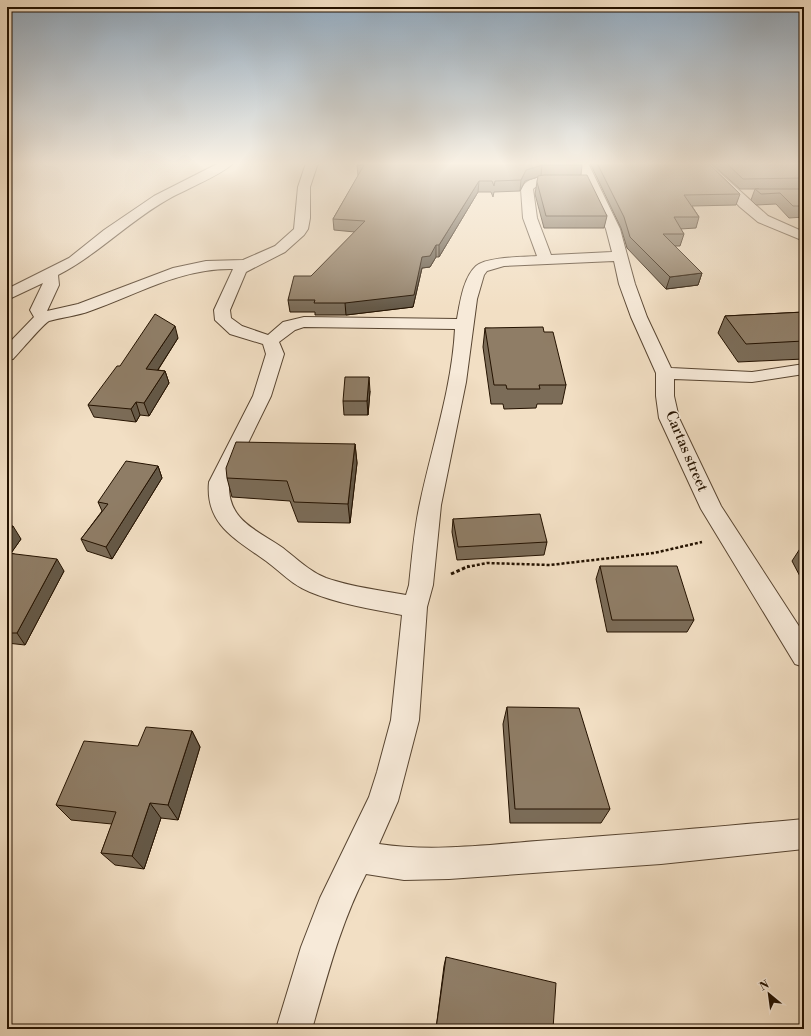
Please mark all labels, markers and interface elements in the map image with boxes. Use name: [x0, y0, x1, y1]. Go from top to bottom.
street label: Cartas street: [661, 408, 712, 495]
north arrow: [749, 974, 789, 1014]
text: N: [757, 978, 772, 994]

